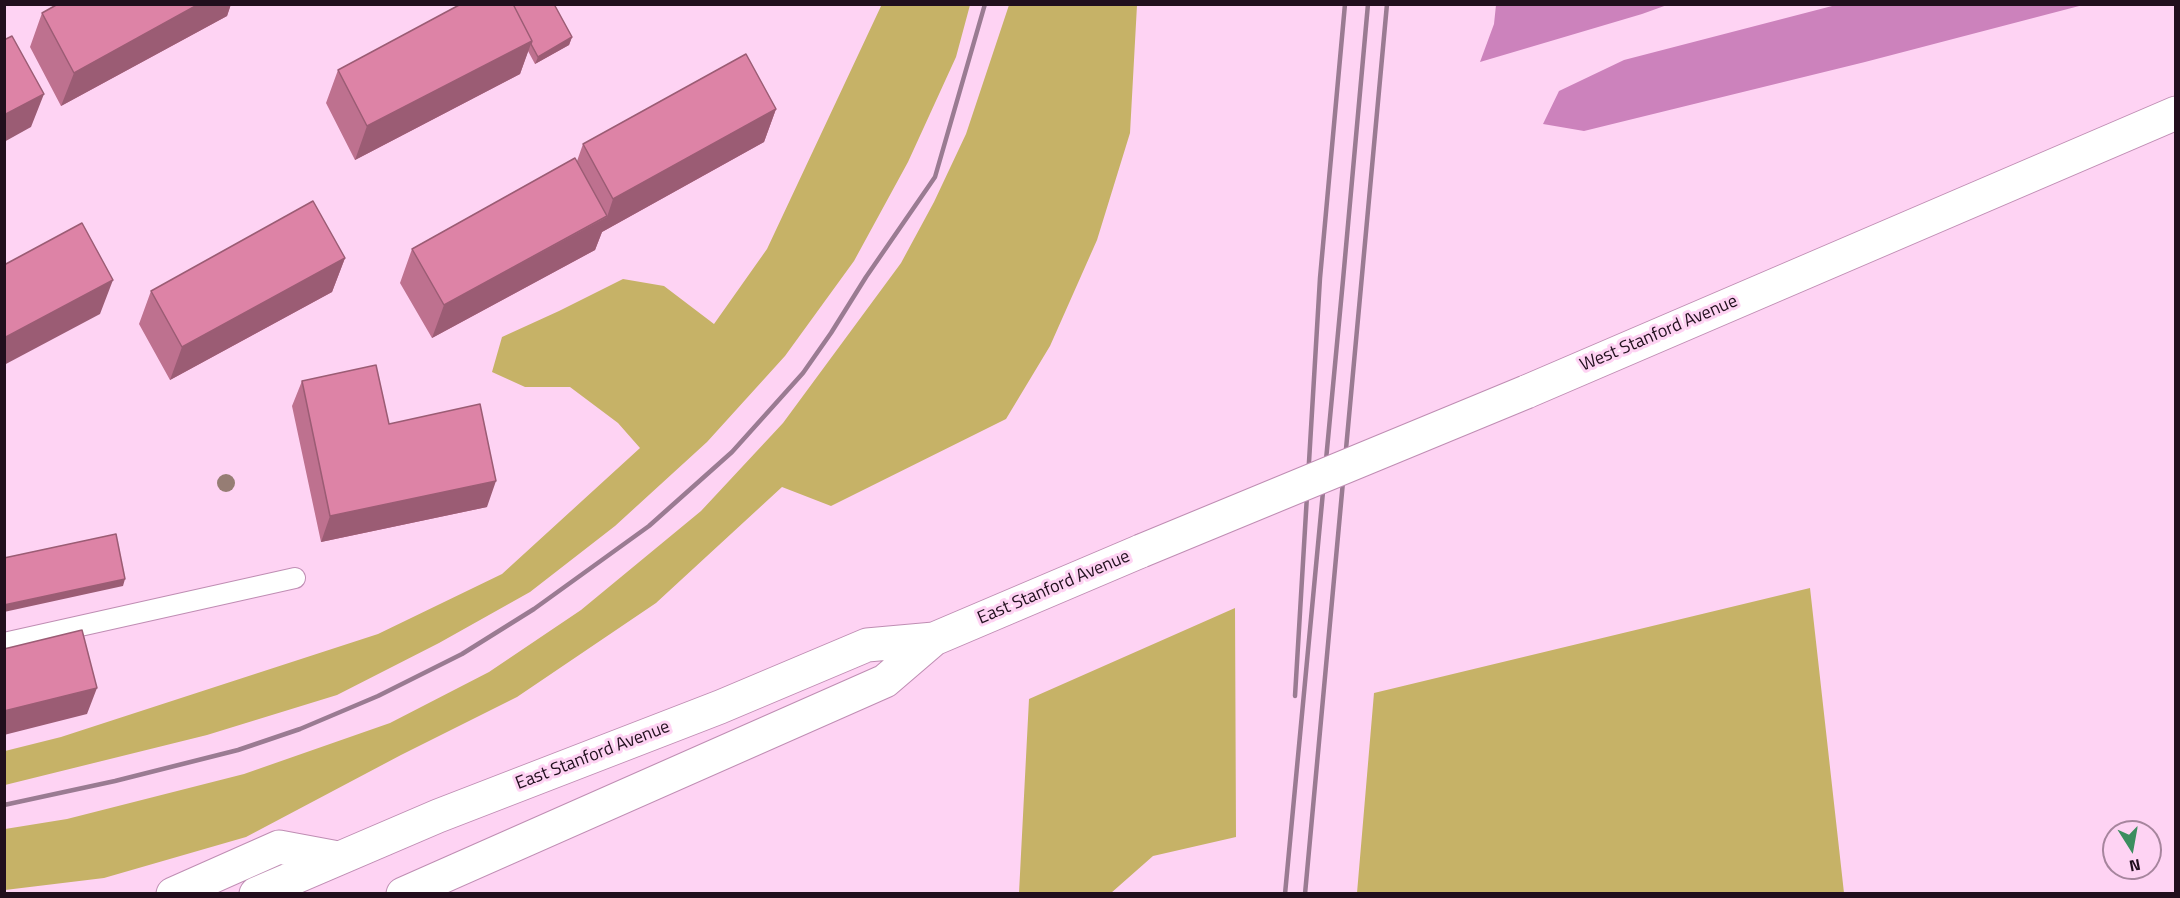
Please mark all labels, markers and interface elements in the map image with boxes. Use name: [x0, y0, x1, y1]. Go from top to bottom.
street label: West Stanford Avenue: [1577, 291, 1741, 377]
street label: East Stanford Avenue: [975, 546, 1133, 630]
street label: East Stanford Avenue: [513, 717, 673, 795]
north arrow: [2102, 820, 2162, 880]
text: N: [2127, 853, 2143, 879]

